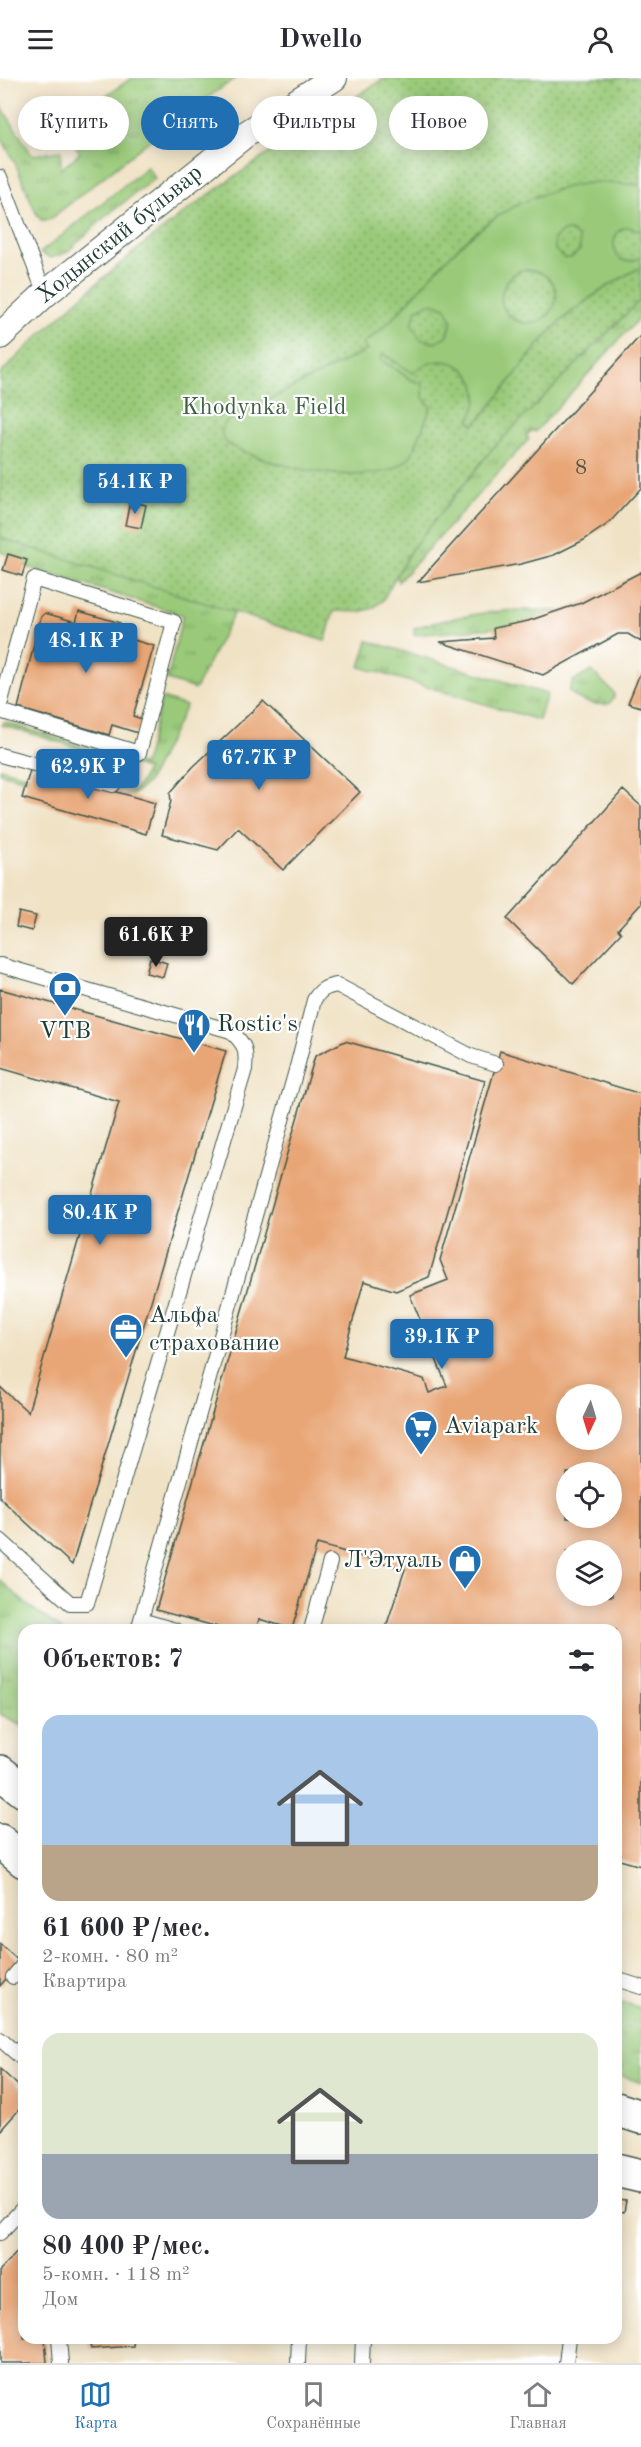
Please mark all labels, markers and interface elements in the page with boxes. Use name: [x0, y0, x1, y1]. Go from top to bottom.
icon: menu: [24, 23, 57, 56]
icon: person: [584, 23, 617, 56]
text: Dwello: [279, 26, 362, 53]
chip: Купить: [18, 96, 129, 150]
chip: Снять: [141, 96, 239, 150]
chip: Фильтры: [251, 96, 377, 150]
chip: Новое: [389, 96, 488, 150]
street label: Ходынский бульвар: [33, 161, 207, 309]
park label: Khodynka Field: [181, 396, 347, 420]
house number: 8: [575, 458, 587, 479]
pin: 54.1K ₽: [80, 464, 190, 515]
text: 54.1K ₽: [97, 473, 173, 493]
pin: 48.1K ₽: [31, 623, 141, 674]
text: 48.1K ₽: [48, 632, 124, 652]
pin: 67.7K ₽: [204, 740, 314, 791]
pin: 62.9K ₽: [33, 749, 143, 800]
text: 67.7K ₽: [221, 749, 297, 769]
text: 62.9K ₽: [50, 758, 126, 778]
pin: 61.6K ₽: [101, 917, 211, 968]
text: 61.6K ₽: [118, 926, 194, 946]
bank icon: VTB: [47, 970, 83, 1017]
restaurant icon: Rostic's: [176, 1007, 212, 1054]
place label: Rostic's: [217, 1013, 298, 1037]
place label: VTB: [39, 1020, 91, 1044]
pin: 80.4K ₽: [45, 1195, 155, 1246]
text: 80.4K ₽: [62, 1204, 138, 1224]
place label: Альфа страхование: [149, 1304, 279, 1356]
office icon: Альфа страхование: [108, 1312, 144, 1359]
pin: 39.1K ₽: [387, 1319, 497, 1370]
text: 39.1K ₽: [404, 1328, 480, 1348]
north arrow: [556, 1384, 622, 1450]
map controls: [556, 1384, 622, 1606]
supermarket icon: Aviapark: [403, 1409, 439, 1456]
place label: Aviapark: [444, 1415, 538, 1439]
button: locate: [556, 1462, 622, 1528]
button: layers: [556, 1540, 622, 1606]
shop icon: Л'Этуаль: [447, 1543, 483, 1590]
place label: Л'Этуаль: [344, 1549, 442, 1573]
icon: filters: [565, 1644, 598, 1677]
text: Объектов: 7: [42, 1647, 183, 1673]
icon: home: [266, 1754, 374, 1862]
text: 61 600 ₽/мес.: [42, 1916, 210, 1942]
text: 2-комн. · 80 m²: [42, 1947, 178, 1967]
text: Квартира: [42, 1972, 127, 1992]
icon: home: [266, 2072, 374, 2180]
text: 80 400 ₽/мес.: [42, 2234, 210, 2260]
text: 5-комн. · 118 m²: [42, 2265, 190, 2285]
text: Дом: [42, 2290, 78, 2310]
tab: Карта: [74, 2378, 118, 2434]
tab: Сохранённые: [266, 2378, 361, 2434]
tab: Главная: [509, 2378, 567, 2434]

